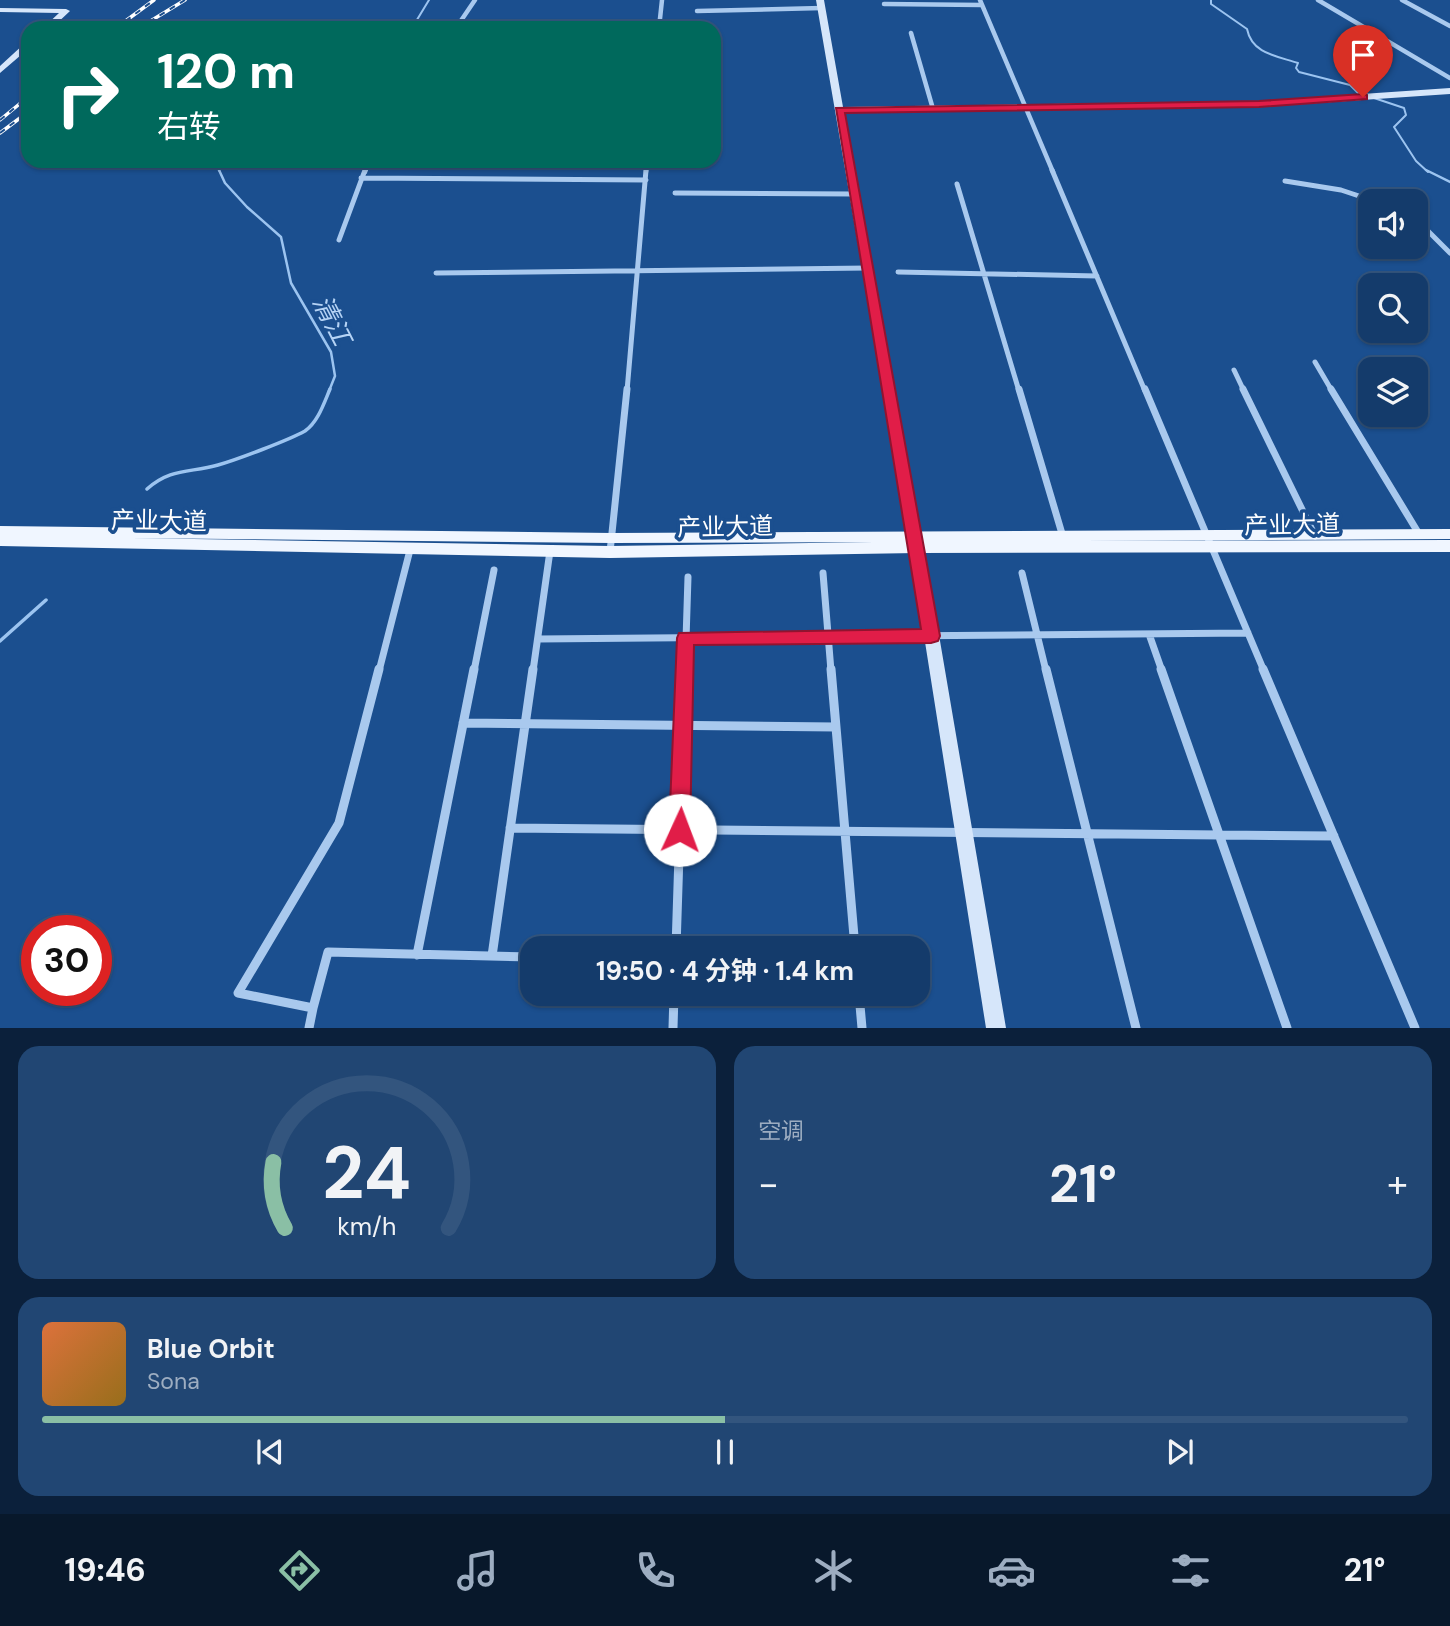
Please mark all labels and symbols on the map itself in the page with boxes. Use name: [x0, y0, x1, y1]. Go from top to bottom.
pin: [1333, 25, 1393, 97]
water label: 清江: [305, 289, 360, 354]
street label: 产业大道: [111, 504, 207, 537]
street label: 产业大道: [1244, 508, 1340, 541]
street label: 产业大道: [677, 510, 773, 543]
position arrow: [643, 793, 717, 867]
speed limit sign: 30: [21, 915, 112, 1006]

